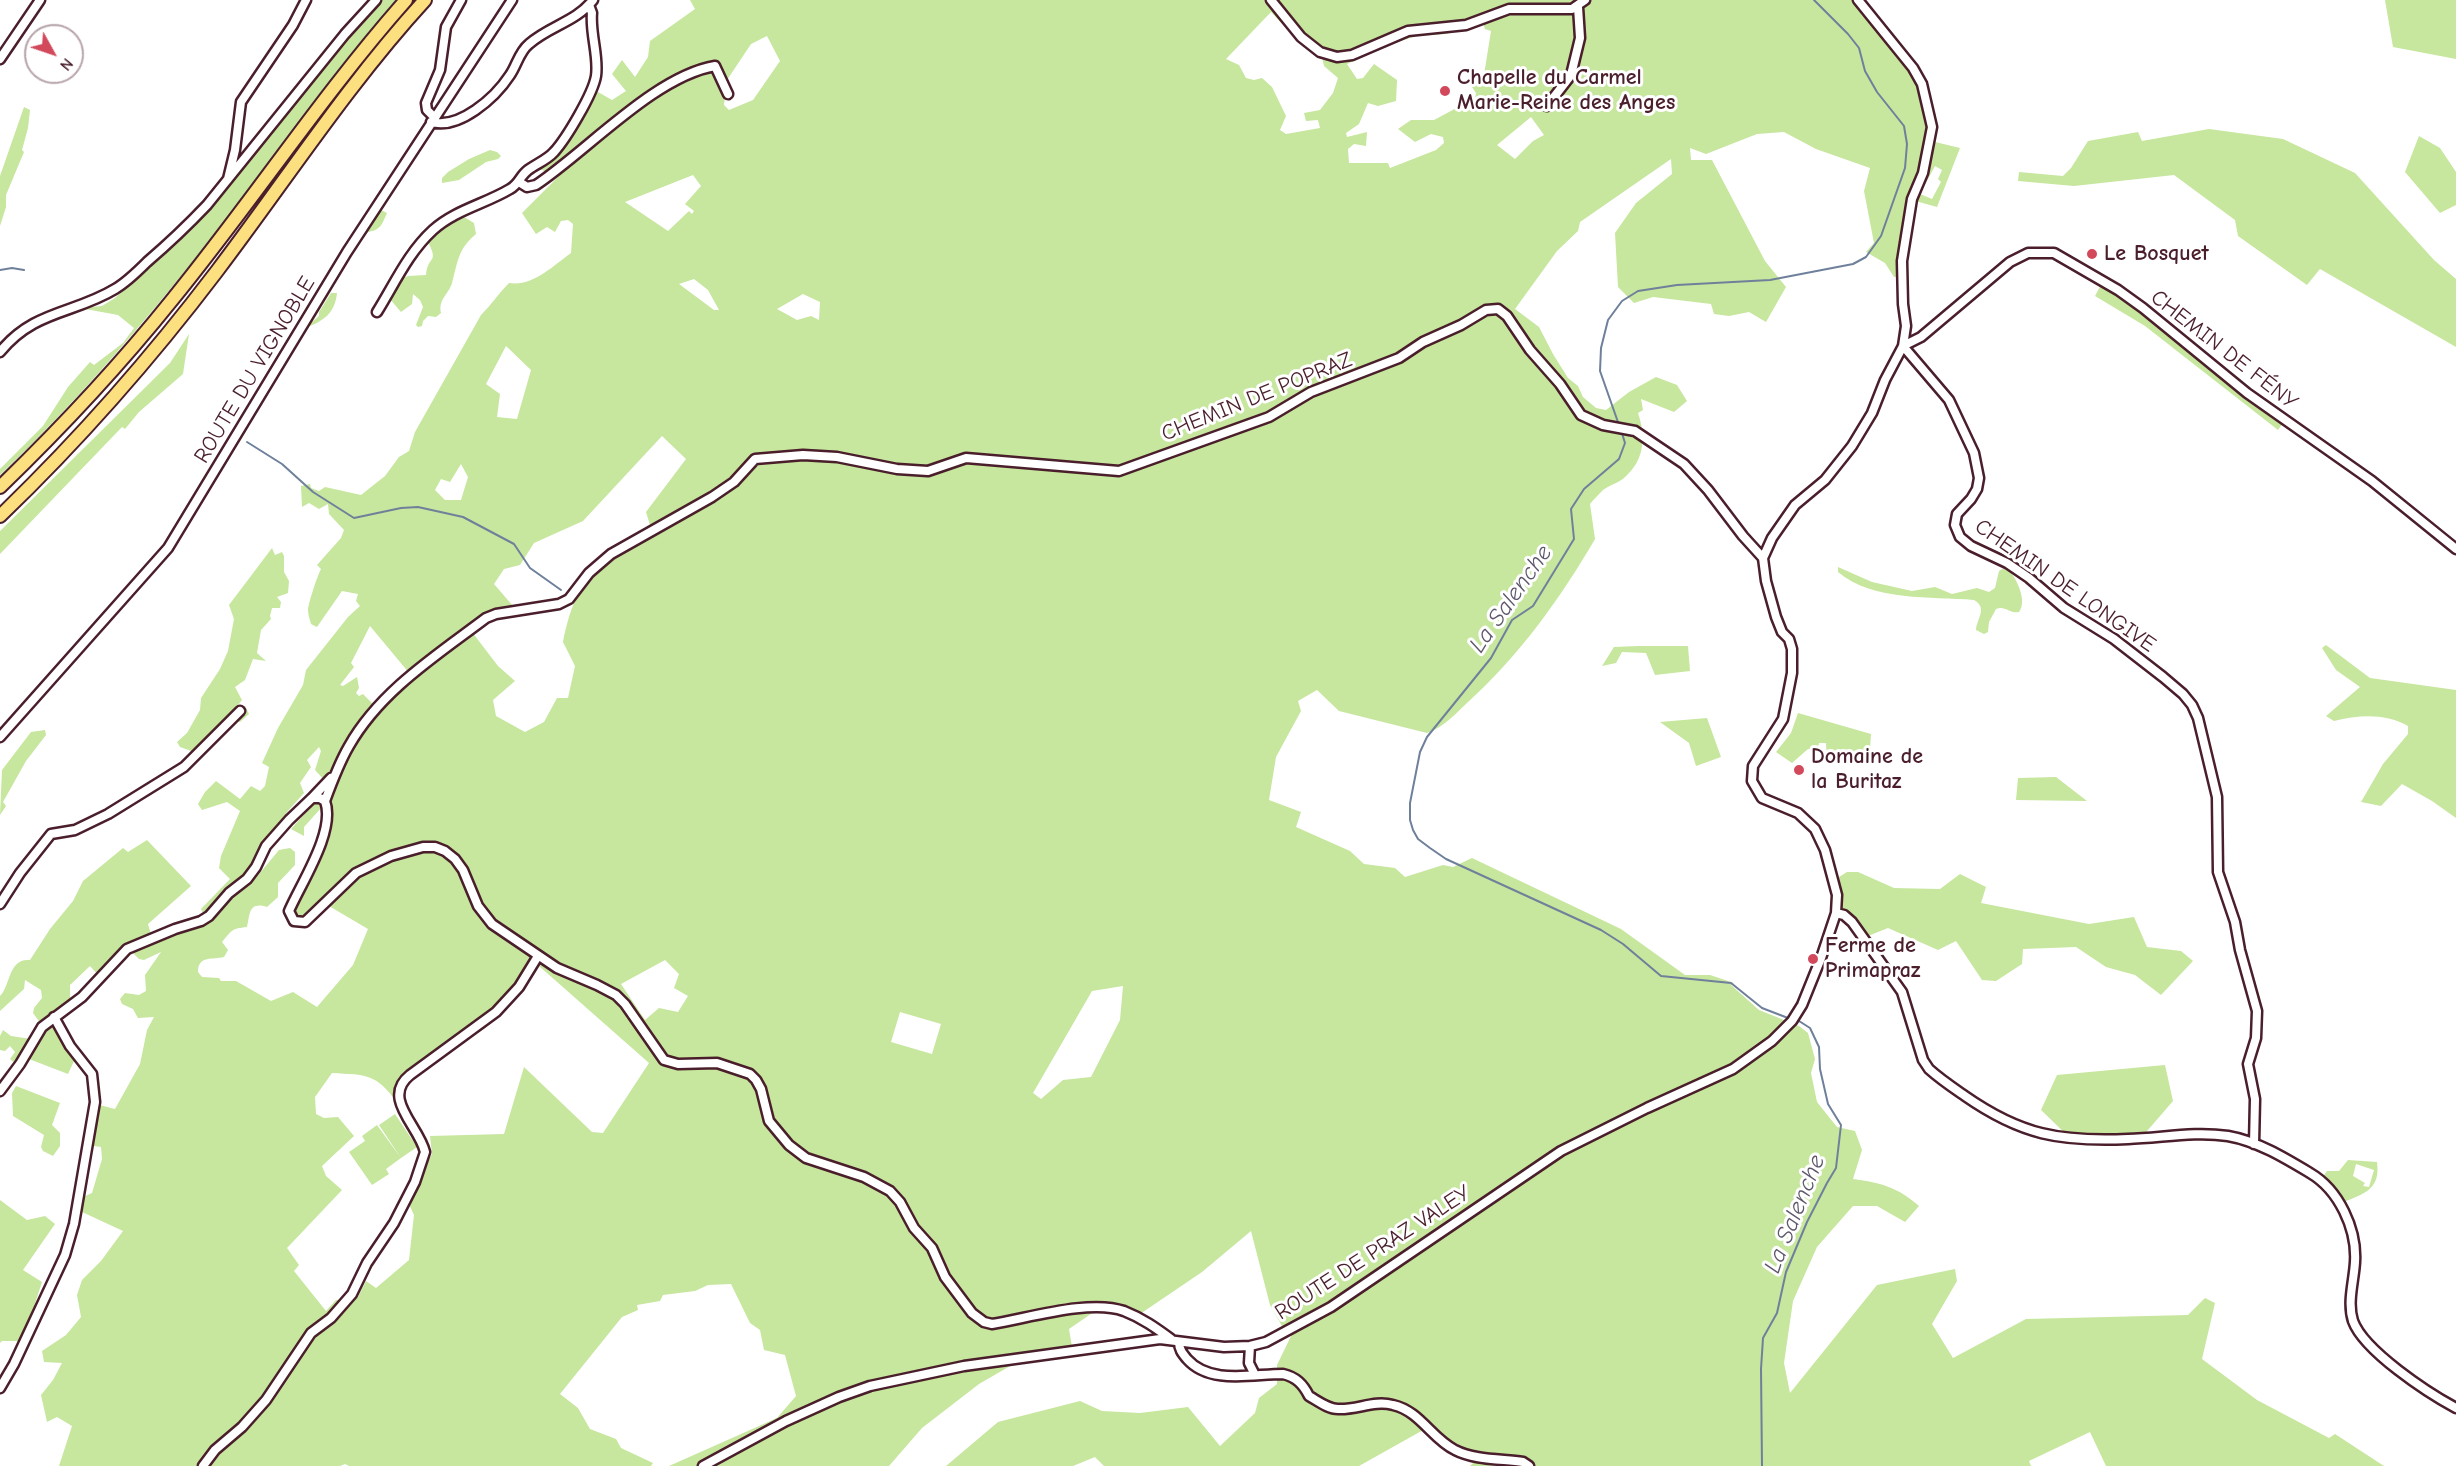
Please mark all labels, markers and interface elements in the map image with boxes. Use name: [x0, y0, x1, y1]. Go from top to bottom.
north arrow: [24, 24, 84, 84]
text: N: [56, 55, 77, 74]
place label: Chapelle du Carmel Marie-Reine des Anges: [1457, 65, 1675, 116]
marker: Chapelle du Carmel Marie-Reine des Anges: [1438, 84, 1452, 98]
place label: Le Bosquet: [2104, 241, 2209, 267]
marker: Le Bosquet: [2085, 247, 2099, 261]
street label: ROUTE DU VIGNOBLE: [189, 272, 321, 468]
street label: CHEMIN DE FÉNY: [2145, 284, 2303, 416]
street label: CHEMIN DE POPRAZ: [1158, 347, 1356, 447]
street label: CHEMIN DE LONGIVE: [1970, 514, 2160, 658]
water label: La Salenche: [1463, 540, 1559, 658]
place label: Domaine de la Buritaz: [1811, 744, 1923, 796]
marker: Domaine de la Buritaz: [1792, 763, 1806, 777]
place label: Ferme de Primapraz: [1825, 933, 1920, 984]
marker: Ferme de Primapraz: [1806, 952, 1820, 966]
water label: La Salenche: [1758, 1151, 1832, 1277]
street label: ROUTE DE PRAZ VALEY: [1270, 1180, 1476, 1326]

